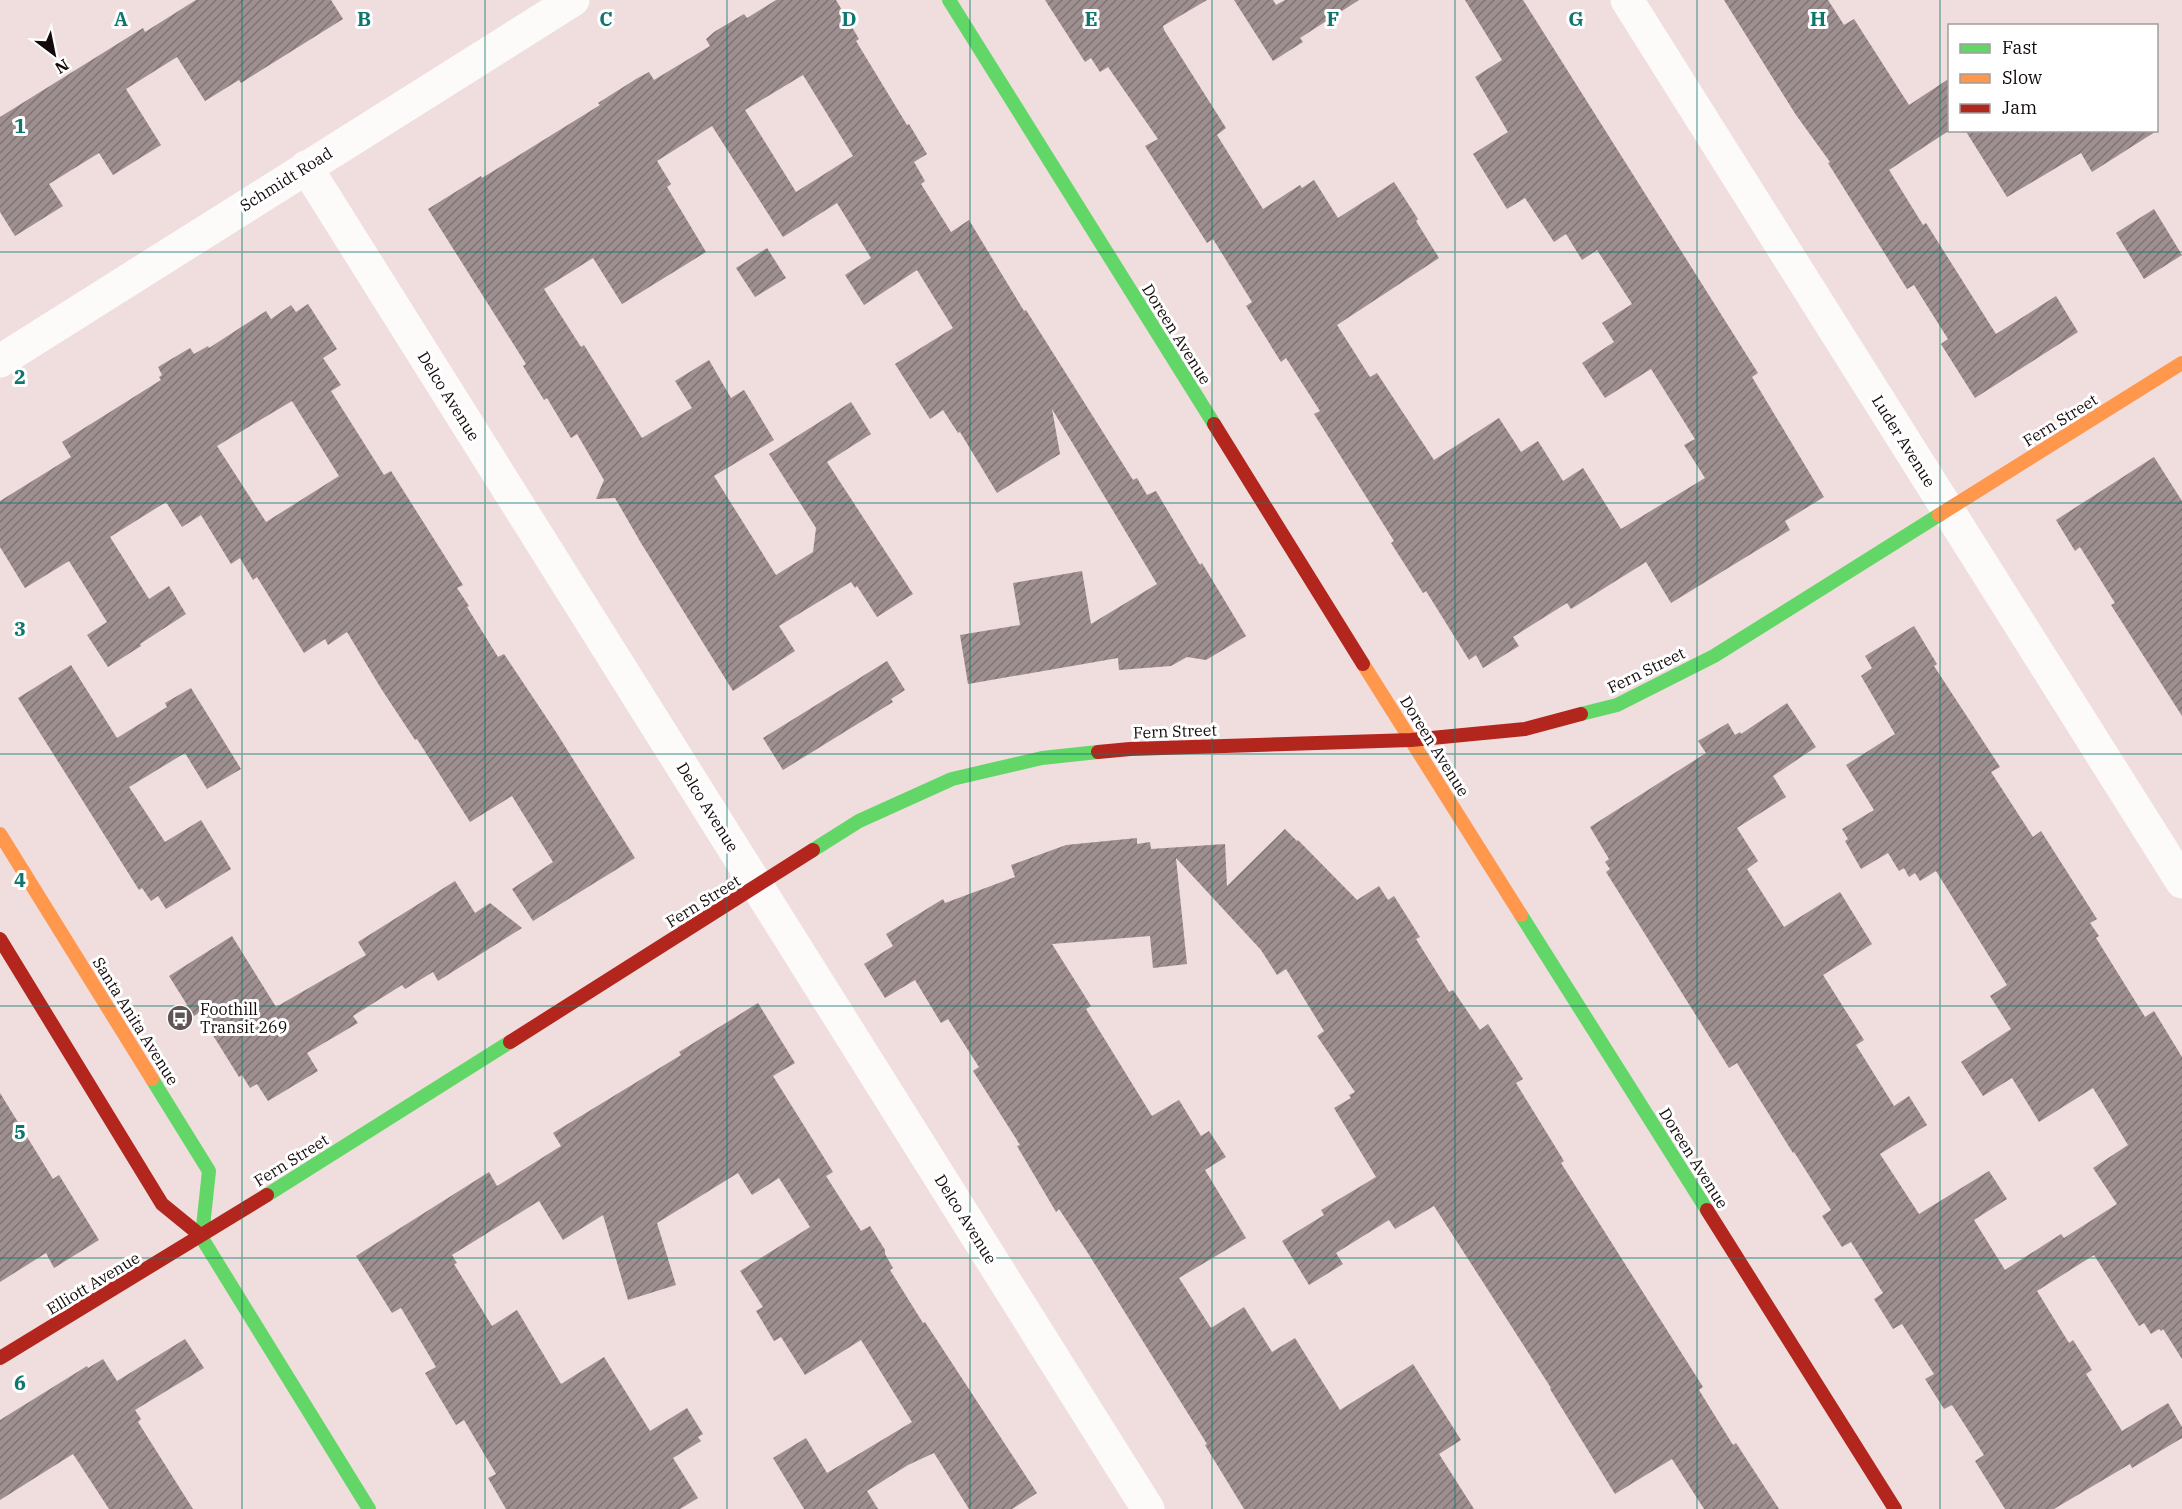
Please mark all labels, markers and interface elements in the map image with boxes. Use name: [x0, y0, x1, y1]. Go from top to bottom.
text: A: [114, 5, 128, 32]
text: B: [357, 5, 371, 32]
text: C: [599, 5, 613, 32]
text: D: [841, 5, 857, 32]
text: E: [1084, 5, 1098, 32]
text: F: [1327, 5, 1339, 32]
text: G: [1568, 5, 1584, 32]
text: H: [1810, 5, 1826, 32]
north arrow: [24, 24, 84, 84]
legend: [1948, 24, 2158, 132]
text: Fast: [2002, 36, 2037, 59]
text: N: [51, 55, 73, 79]
text: Slow: [2002, 66, 2042, 89]
text: Jam: [2002, 96, 2037, 119]
text: 1: [14, 112, 26, 139]
street label: Schmidt Road: [236, 143, 336, 215]
street label: Doreen Avenue: [1138, 280, 1216, 388]
street label: Delco Avenue: [414, 348, 484, 444]
text: 2: [14, 363, 26, 390]
street label: Fern Street: [2019, 389, 2101, 451]
street label: Luder Avenue: [1868, 391, 1940, 491]
text: 3: [14, 615, 26, 642]
street label: Fern Street: [1604, 642, 1688, 697]
street label: Doreen Avenue: [1396, 692, 1474, 800]
street label: Fern Street: [1133, 720, 1218, 742]
street label: Delco Avenue: [673, 759, 743, 855]
text: 4: [14, 866, 26, 893]
street label: Fern Street: [662, 870, 744, 932]
street label: Santa Anita Avenue: [89, 953, 183, 1089]
place label: Foothill Transit 269: [200, 999, 287, 1037]
bus stop icon: Foothill Transit 269: [165, 1003, 195, 1033]
street label: Doreen Avenue: [1655, 1104, 1733, 1212]
text: 5: [14, 1118, 26, 1145]
street label: Fern Street: [250, 1129, 332, 1191]
street label: Delco Avenue: [931, 1171, 1001, 1267]
street label: Elliott Avenue: [43, 1247, 143, 1319]
text: 6: [14, 1369, 26, 1396]

